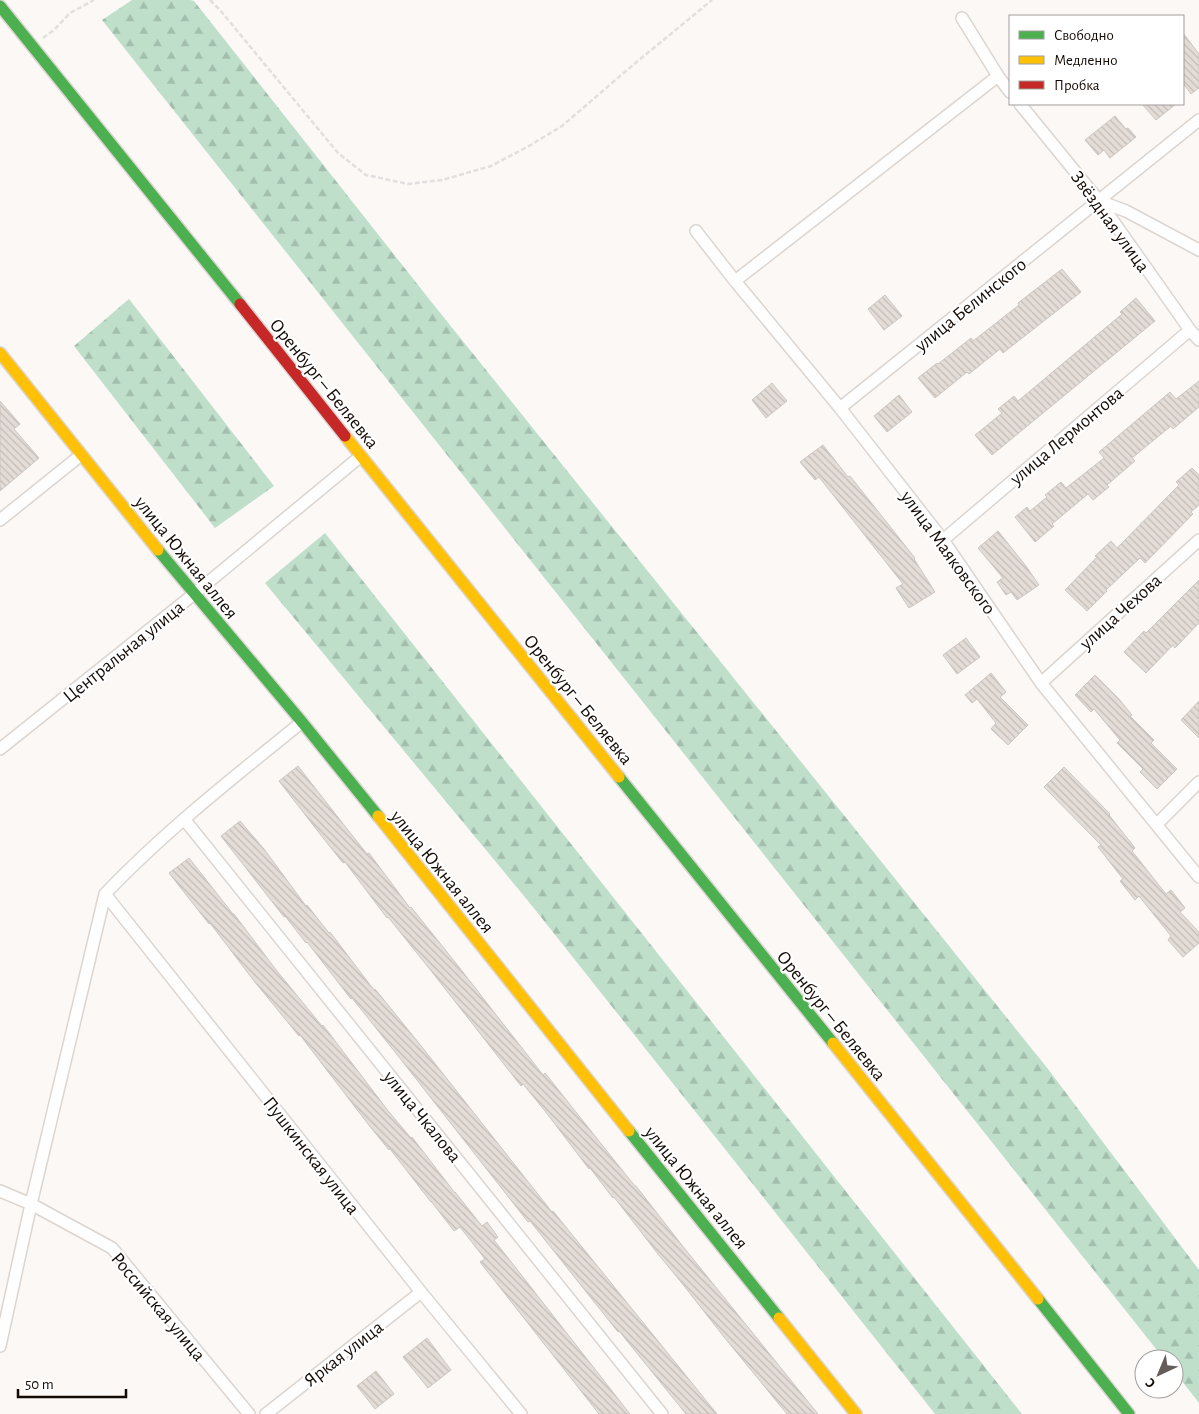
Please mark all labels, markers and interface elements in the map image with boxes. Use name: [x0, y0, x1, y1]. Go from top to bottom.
legend: [1009, 15, 1184, 105]
text: Свободно: [1054, 28, 1114, 43]
text: Медленно: [1054, 53, 1118, 68]
text: Пробка: [1054, 78, 1100, 93]
street label: Звёздная улица: [1067, 168, 1153, 276]
street label: улица Белинского: [911, 255, 1030, 356]
street label: Оренбург – Беляевка: [266, 315, 382, 453]
street label: улица Лермонтова: [1006, 383, 1127, 489]
street label: улица Маяковского: [896, 487, 999, 618]
street label: улица Южная аллея: [130, 492, 241, 623]
street label: улица Чехова: [1076, 571, 1166, 654]
street label: Центральная улица: [60, 598, 188, 707]
street label: Оренбург – Беляевка: [520, 631, 636, 769]
street label: улица Южная аллея: [386, 806, 497, 937]
street label: Оренбург – Беляевка: [773, 947, 889, 1085]
street label: улица Чкалова: [379, 1067, 465, 1167]
street label: Пушкинская улица: [259, 1093, 363, 1219]
street label: улица Южная аллея: [640, 1122, 751, 1253]
street label: Российская улица: [107, 1249, 209, 1365]
street label: Яркая улица: [301, 1317, 387, 1391]
north arrow: [1134, 1349, 1184, 1399]
scale bar: [18, 1366, 125, 1398]
text: С: [1143, 1375, 1158, 1390]
text: 50 m: [25, 1377, 54, 1392]

